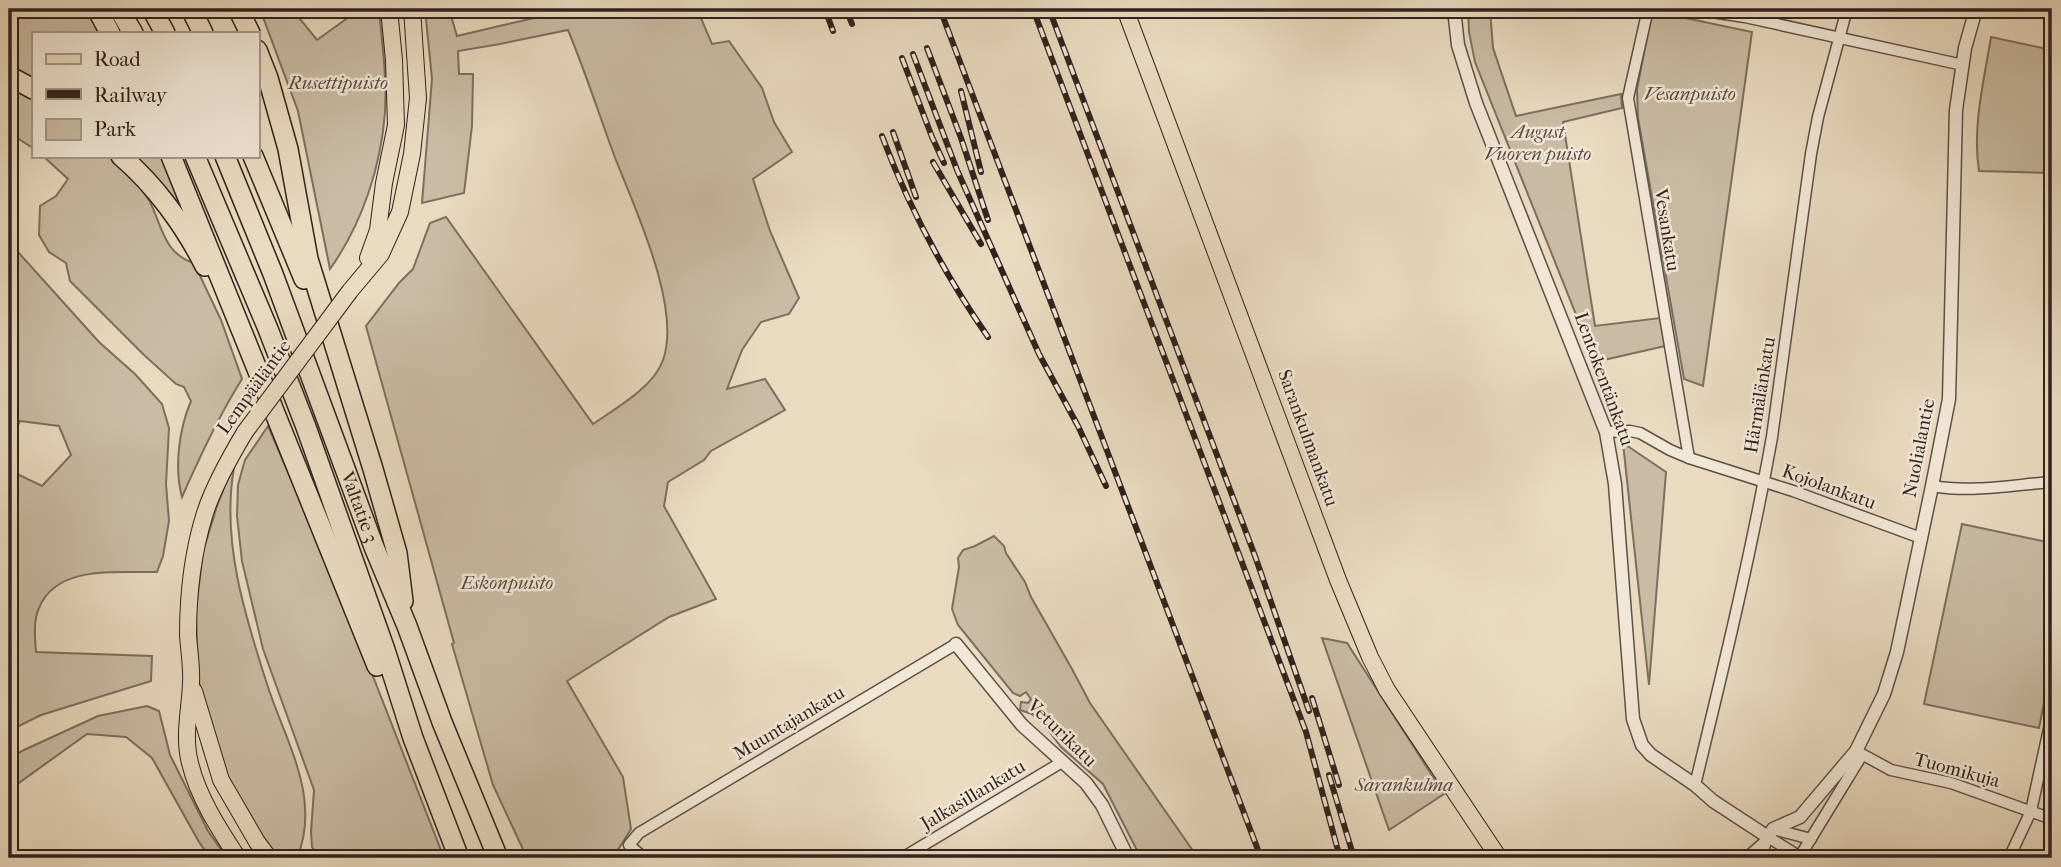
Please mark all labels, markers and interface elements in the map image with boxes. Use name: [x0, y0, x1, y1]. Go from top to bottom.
legend: [32, 32, 259, 158]
text: Road: [94, 47, 141, 71]
park label: Rusettipuisto: [286, 72, 388, 94]
text: Railway: [94, 83, 168, 107]
park label: Vesanpuisto: [1644, 83, 1736, 105]
text: Park: [94, 117, 136, 141]
park label: August Vuoren puisto: [1485, 121, 1591, 165]
street label: Vesankatu: [1649, 186, 1684, 273]
street label: Lentokentänkatu: [1570, 309, 1638, 449]
street label: Härmälänkatu: [1740, 335, 1780, 455]
street label: Lempääläntie: [212, 336, 296, 438]
street label: Sarankulmankatu: [1273, 367, 1343, 510]
street label: Nuolialantie: [1899, 397, 1939, 499]
street label: Kojolankatu: [1779, 460, 1879, 514]
street label: Valtatie 3: [336, 468, 382, 546]
park label: Eskonpuisto: [460, 572, 553, 594]
street label: Muuntajankatu: [729, 681, 849, 765]
street label: Veturikatu: [1022, 694, 1101, 772]
street label: Tuomikuja: [1912, 748, 2003, 792]
street label: Jalkasillankatu: [915, 755, 1030, 836]
park label: Sarankulma: [1354, 774, 1453, 796]

